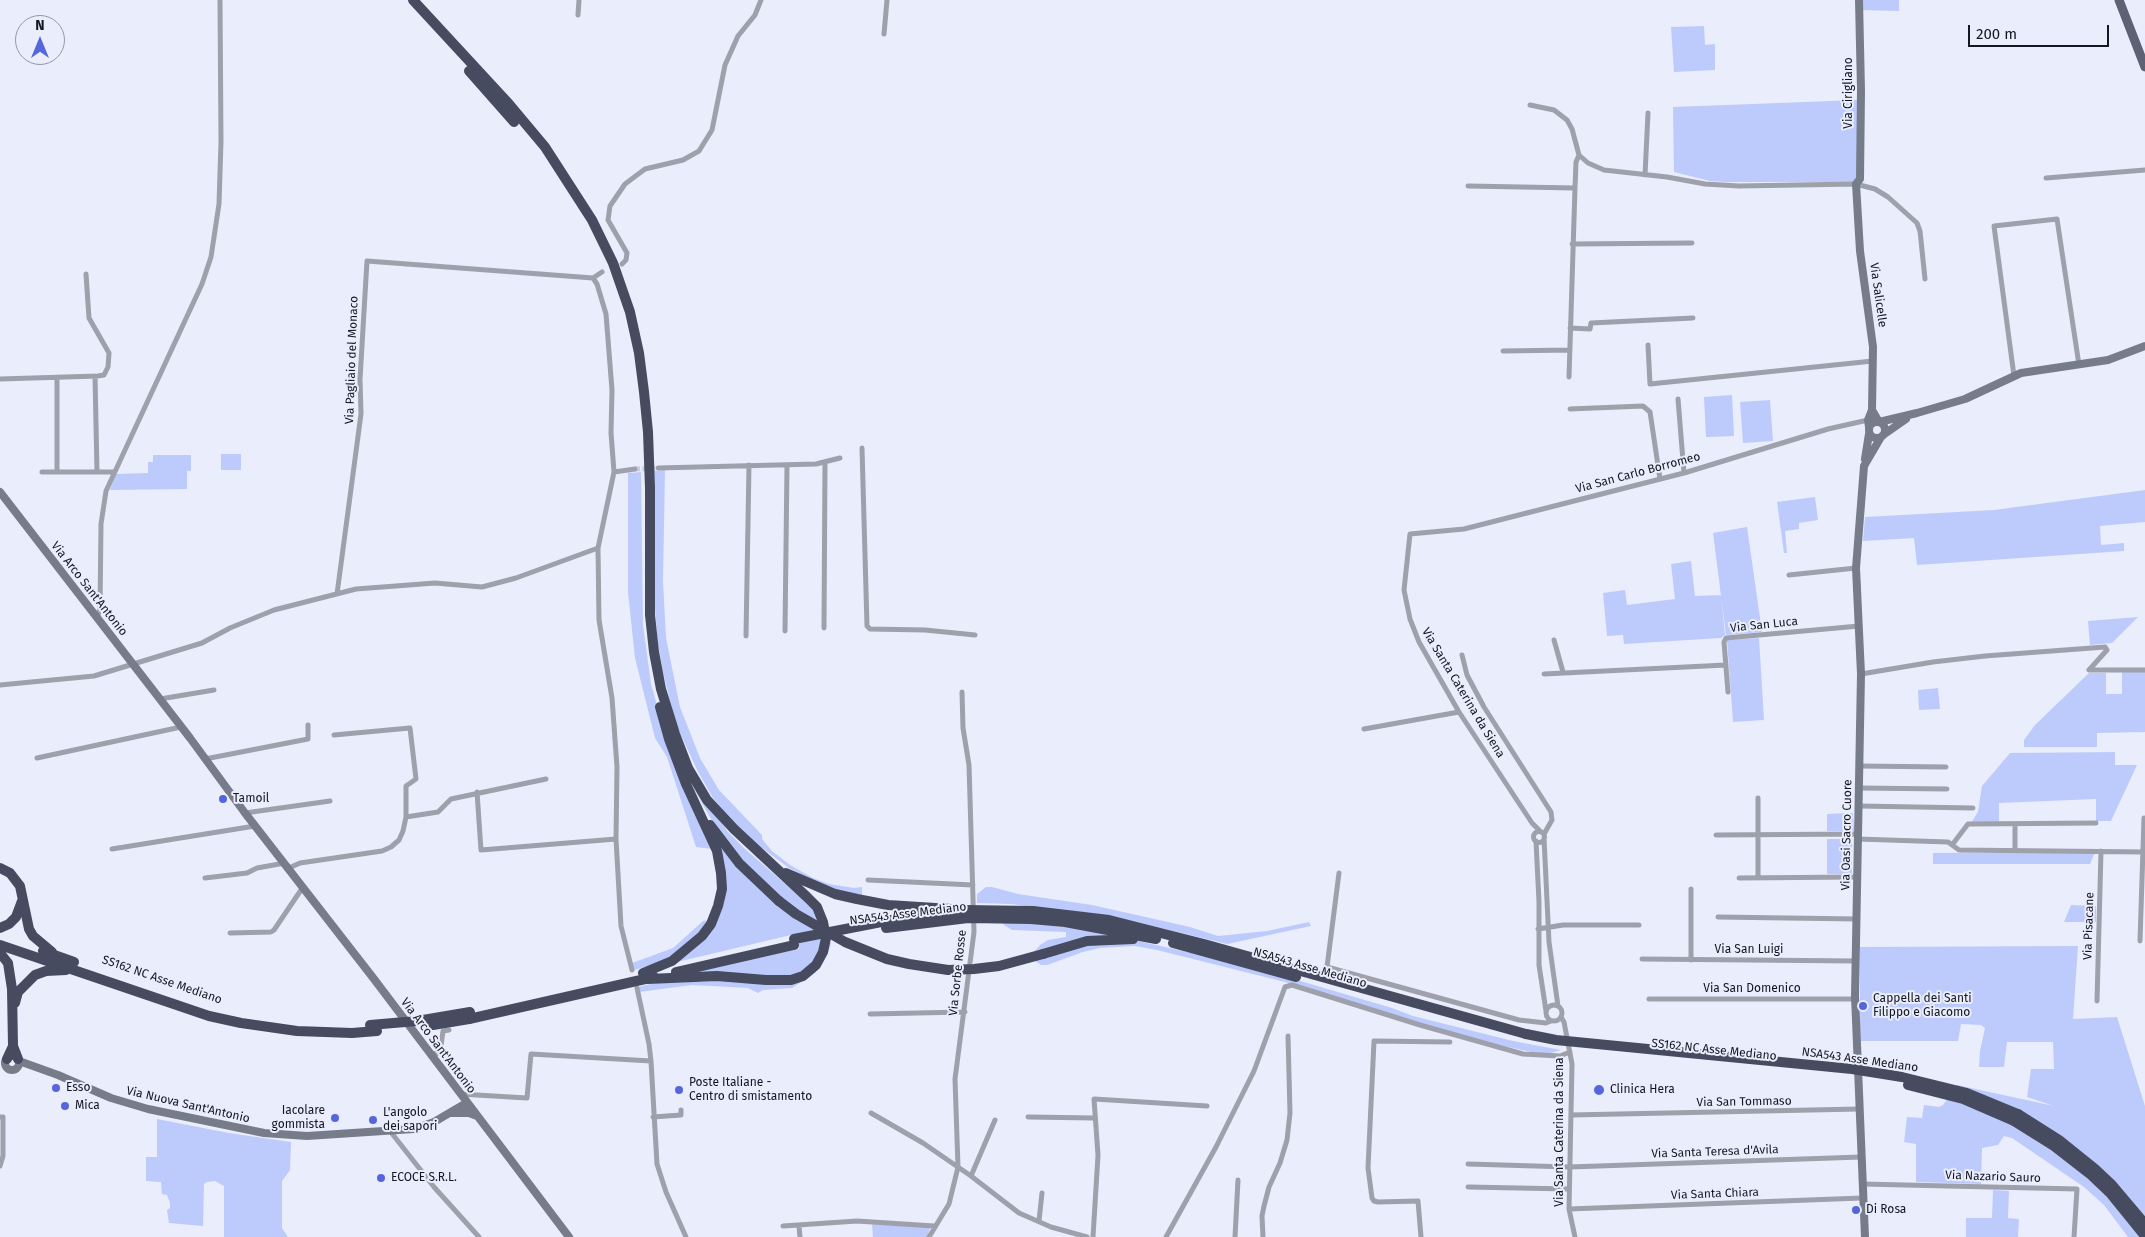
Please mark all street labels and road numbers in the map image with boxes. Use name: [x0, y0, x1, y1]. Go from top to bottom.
street label: Via Cirigliano: [1842, 57, 1856, 129]
street label: Via Salicelle: [1866, 262, 1890, 328]
street label: Via Pagliaio del Monaco: [343, 296, 361, 424]
street label: Via San Carlo Borromeo: [1574, 449, 1702, 497]
street label: Via Arco Sant'Antonio: [48, 539, 130, 639]
street label: Via San Luca: [1729, 614, 1799, 636]
street label: Via Santa Caterina da Siena: [1418, 625, 1508, 761]
street label: Via Oasi Sacro Cuore: [1839, 779, 1855, 891]
street label: Via Pisacane: [2081, 892, 2097, 960]
street label: NSA543 Asse Mediano: [849, 900, 967, 928]
street label: Via Sorbe Rosse: [946, 929, 970, 1017]
street label: Via San Luigi: [1715, 943, 1783, 957]
street label: NSA543 Asse Mediano: [1251, 945, 1369, 991]
street label: SS162 NC Asse Mediano: [100, 953, 224, 1007]
street label: Via San Domenico: [1703, 982, 1801, 996]
street label: Via Arco Sant'Antonio: [397, 996, 479, 1096]
street label: SS162 NC Asse Mediano: [1651, 1036, 1777, 1064]
street label: NSA543 Asse Mediano: [1801, 1045, 1919, 1075]
street label: Via Santa Caterina da Siena: [1553, 1057, 1567, 1207]
street label: Via Nuova Sant'Antonio: [125, 1084, 251, 1126]
street label: Via San Tommaso: [1696, 1094, 1792, 1110]
street label: Via Santa Teresa d'Avila: [1651, 1143, 1779, 1161]
street label: Via Nazario Sauro: [1945, 1168, 2041, 1186]
street label: Via Santa Chiara: [1671, 1185, 1759, 1203]

